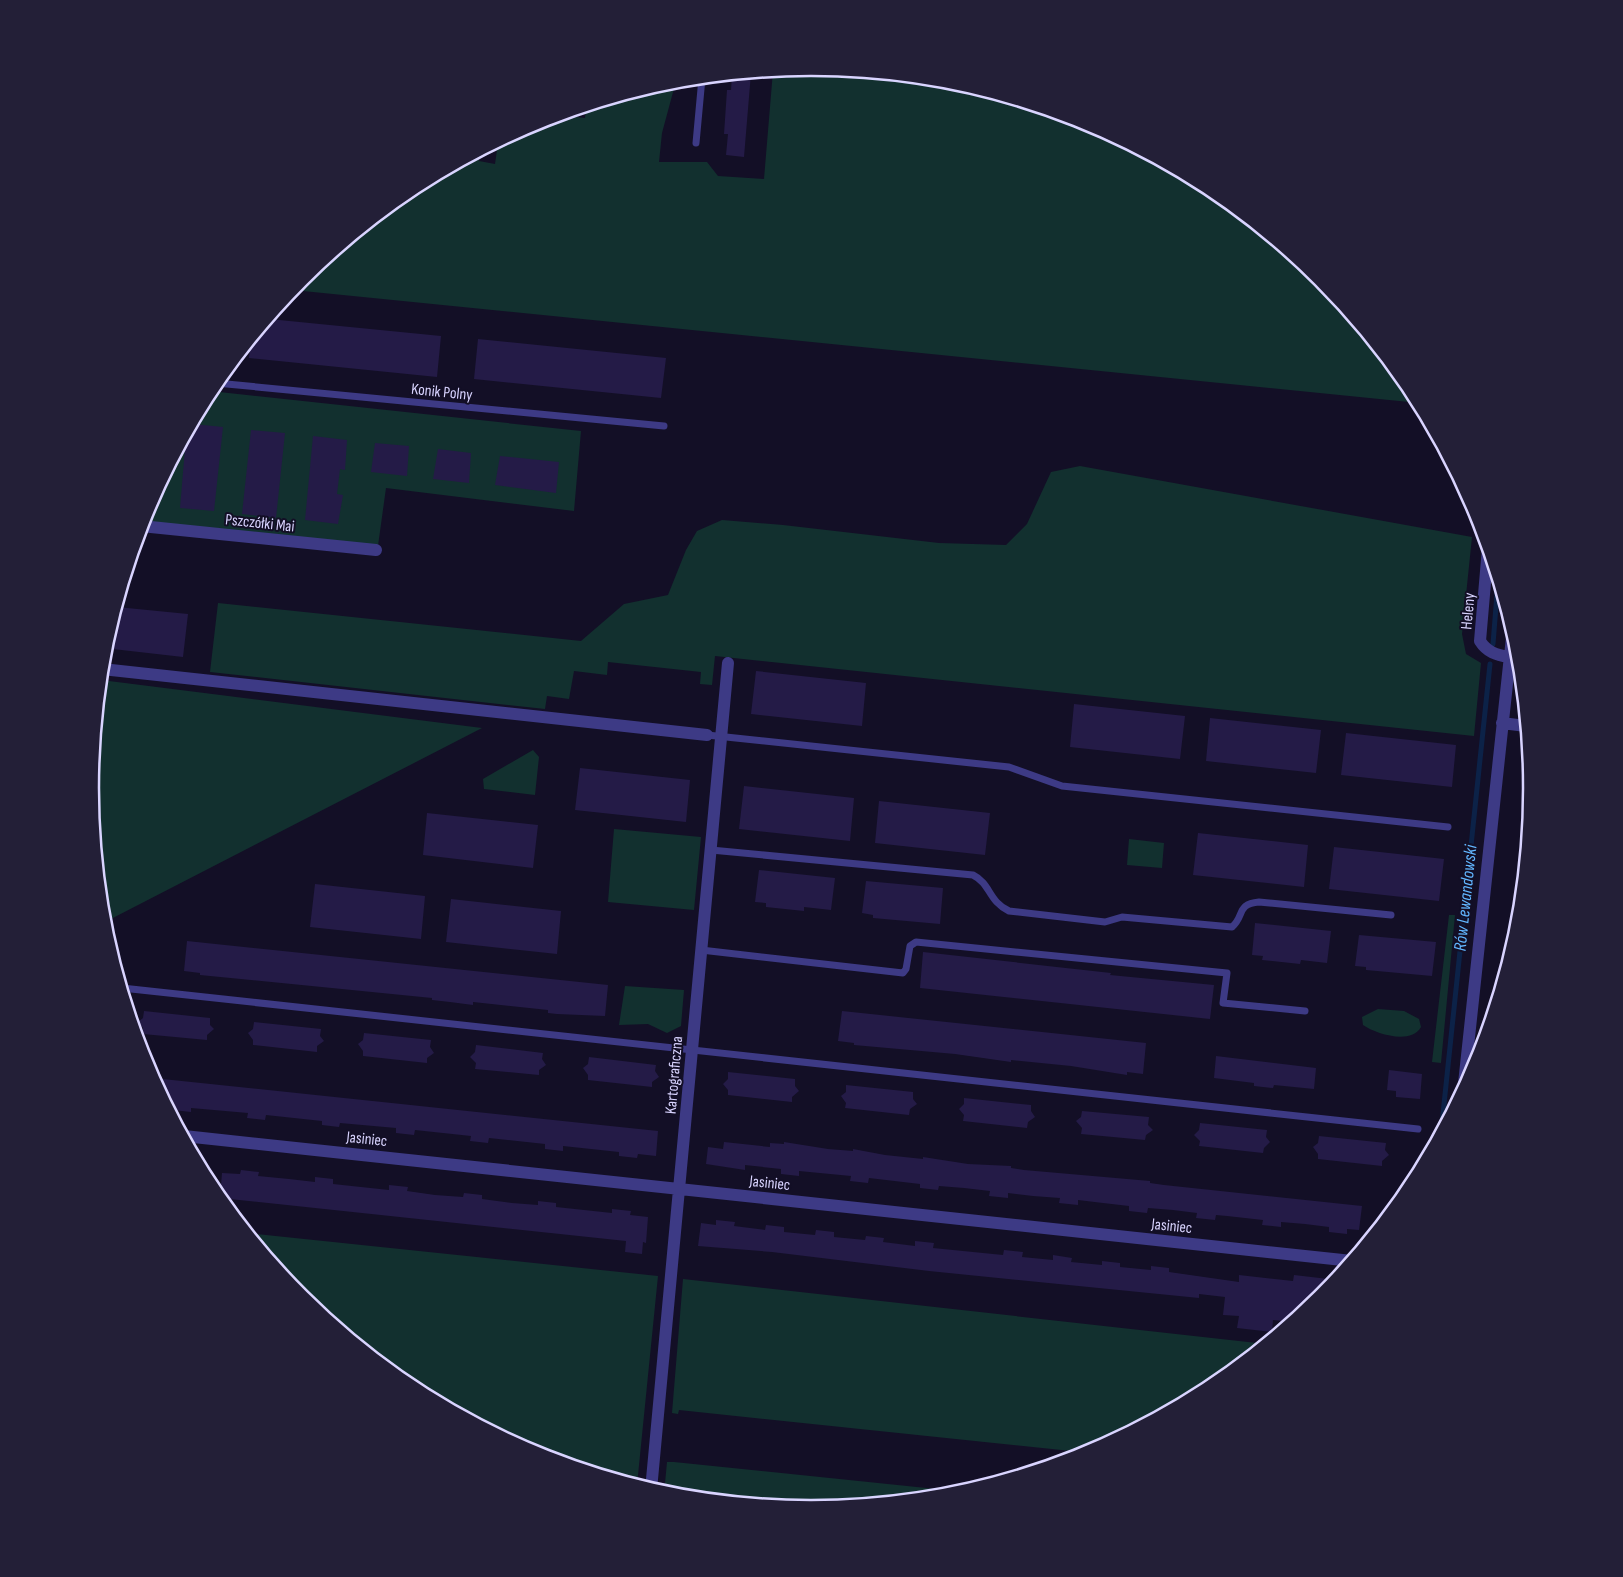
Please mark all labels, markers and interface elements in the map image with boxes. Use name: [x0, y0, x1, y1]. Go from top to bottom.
street label: Konik Polny: [410, 380, 473, 405]
street label: Pszczółki Mai: [224, 510, 295, 537]
street label: Heleny: [1457, 592, 1480, 630]
water label: Rów Lewandowski: [1449, 843, 1482, 952]
street label: Kartograficzna: [662, 1035, 687, 1115]
street label: Jasiniec: [345, 1128, 388, 1151]
street label: Jasiniec: [748, 1172, 791, 1195]
street label: Jasiniec: [1150, 1215, 1193, 1238]

